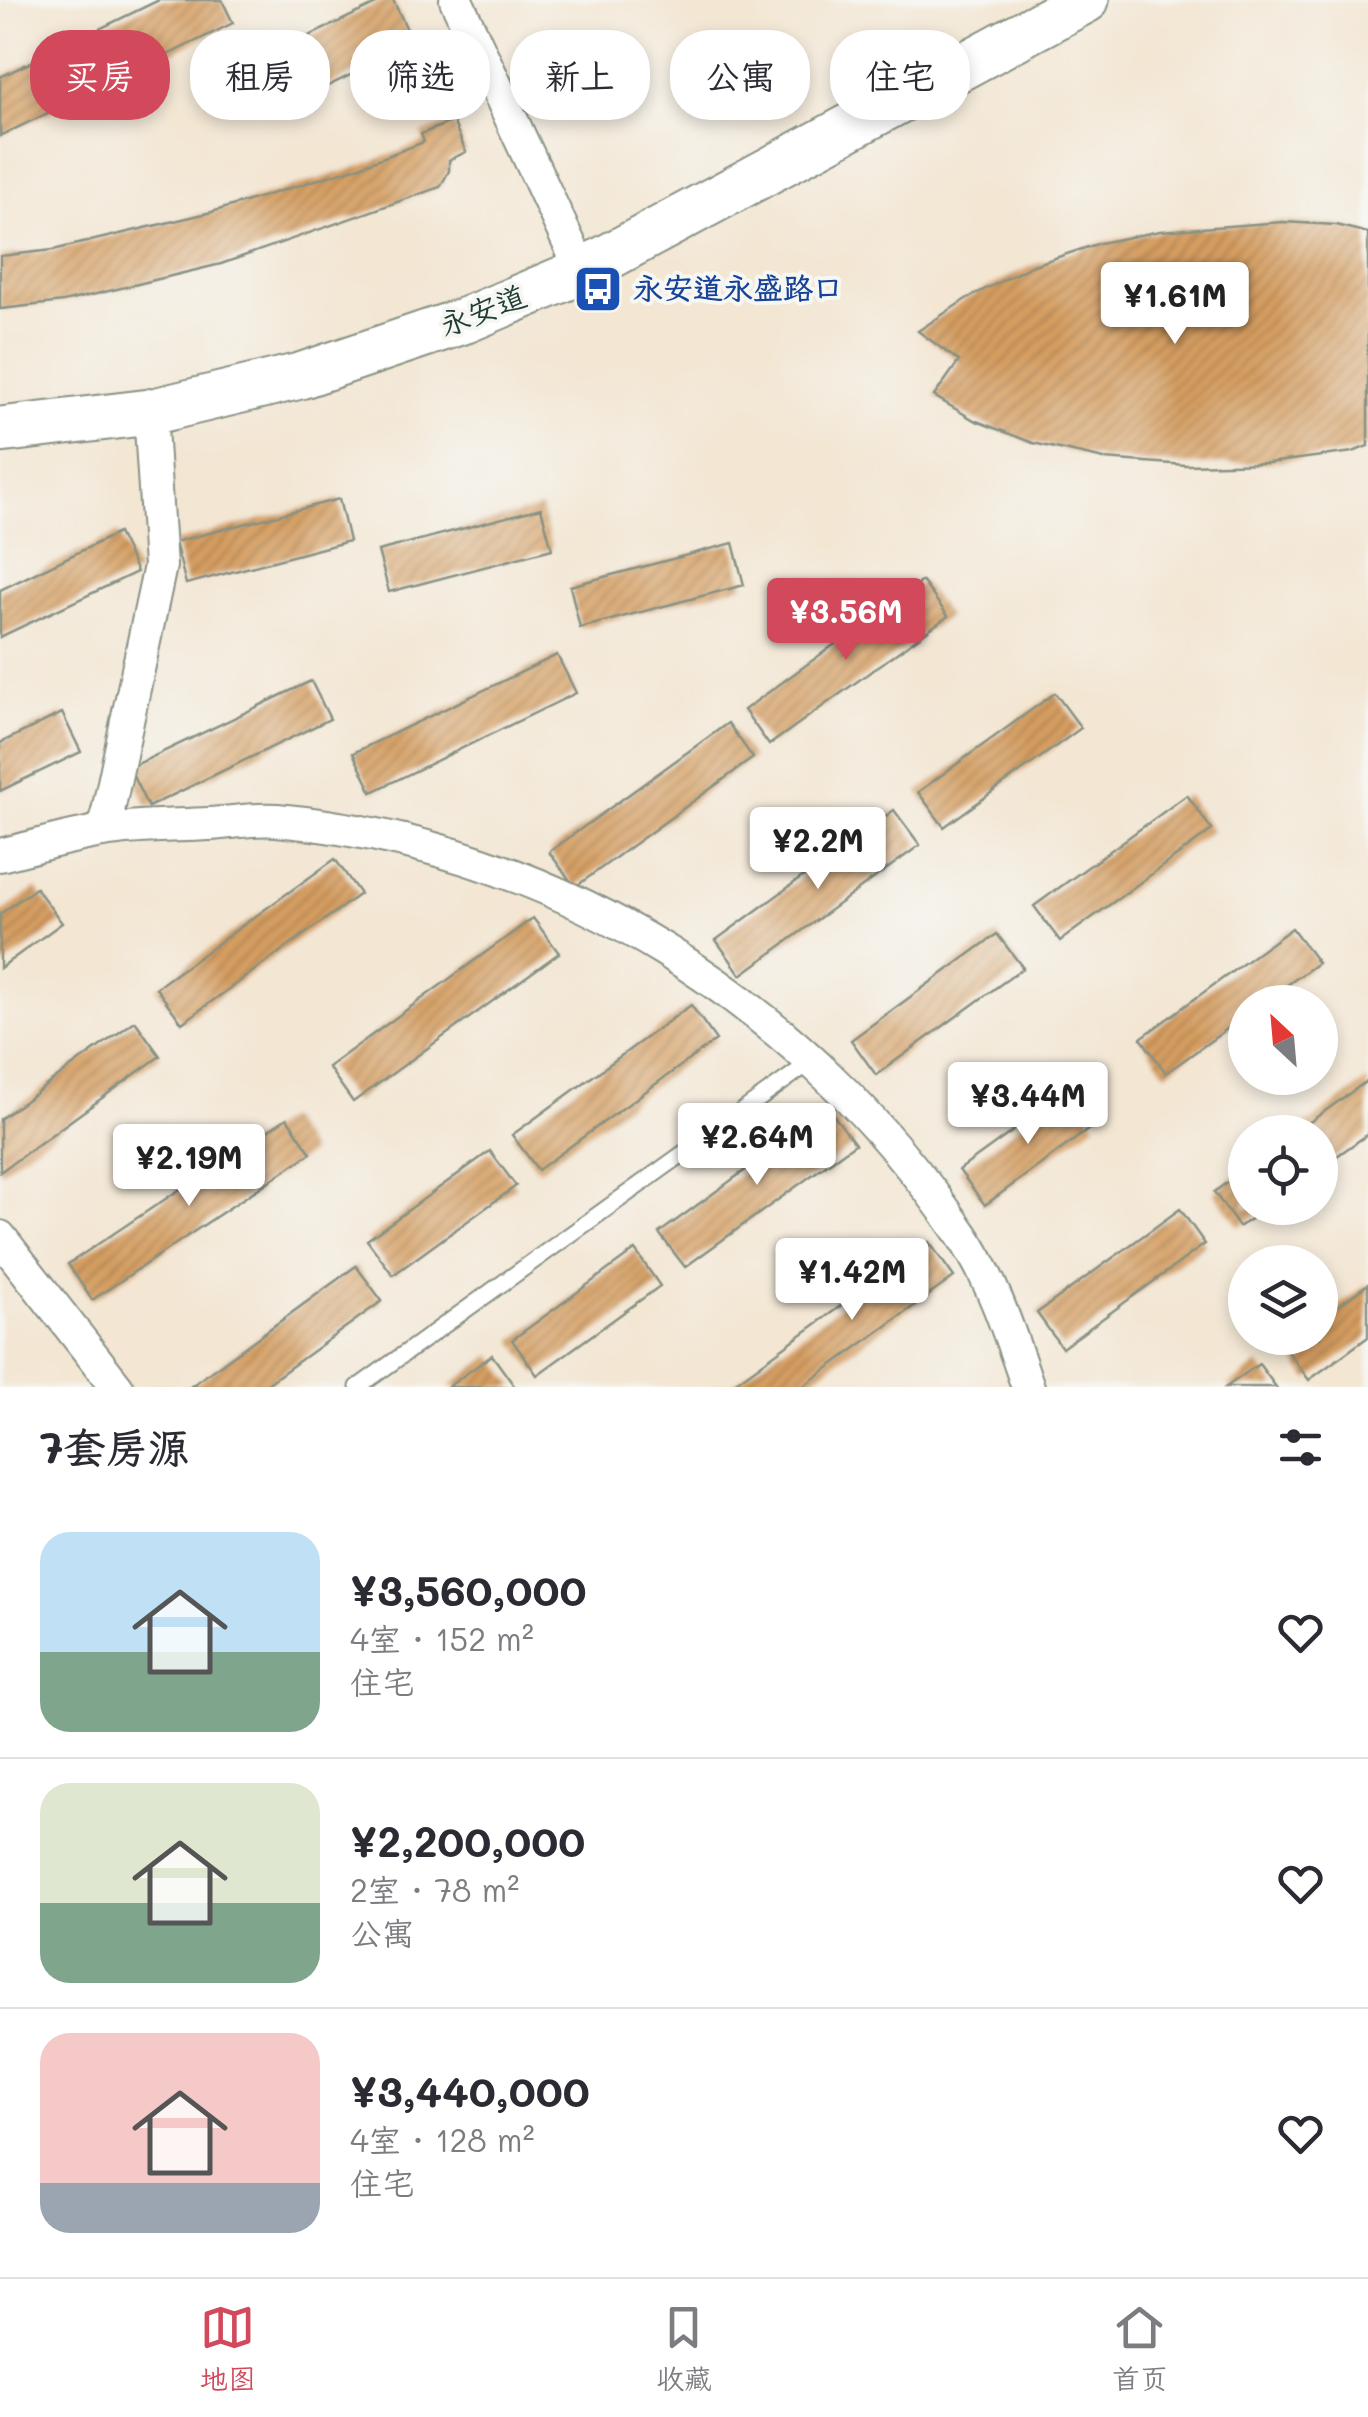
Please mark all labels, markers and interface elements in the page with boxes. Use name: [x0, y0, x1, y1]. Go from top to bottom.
chip: 买房: [30, 30, 170, 120]
chip: 租房: [190, 30, 330, 120]
chip: 筛选: [350, 30, 490, 120]
chip: 新上: [510, 30, 650, 120]
chip: 公寓: [670, 30, 810, 120]
chip: 住宅: [830, 30, 970, 120]
pin: ¥1.61M: [1094, 262, 1256, 347]
bus stop icon: 永安道永盛路口: [572, 263, 624, 315]
place label: 永安道永盛路口: [633, 267, 843, 307]
text: ¥1.61M: [1123, 273, 1227, 315]
street label: 永安道: [433, 274, 531, 344]
pin: ¥3.56M: [765, 578, 927, 663]
text: ¥3.56M: [789, 589, 903, 631]
pin: ¥2.2M: [748, 807, 888, 892]
text: ¥2.2M: [772, 818, 864, 860]
north arrow: [1228, 985, 1338, 1095]
map controls: [1228, 985, 1338, 1355]
pin: ¥3.44M: [947, 1062, 1109, 1147]
text: ¥3.44M: [970, 1073, 1086, 1115]
pin: ¥2.64M: [676, 1103, 838, 1188]
text: ¥2.64M: [700, 1114, 814, 1156]
button: locate: [1228, 1115, 1338, 1225]
pin: ¥2.19M: [108, 1124, 270, 1209]
text: ¥2.19M: [135, 1135, 243, 1177]
pin: ¥1.42M: [771, 1238, 933, 1323]
button: layers: [1228, 1245, 1338, 1355]
text: ¥1.42M: [797, 1249, 907, 1291]
text: 7套房源: [40, 1419, 189, 1474]
icon: filters: [1273, 1420, 1328, 1475]
text: ¥3,560,000: [350, 1562, 586, 1617]
icon: home: [120, 1572, 240, 1692]
icon: heart: [1273, 1605, 1328, 1660]
text: 4室 · 152 m²: [350, 1617, 534, 1659]
text: 住宅: [350, 1660, 414, 1702]
text: ¥2,200,000: [350, 1813, 585, 1868]
icon: home: [120, 1823, 240, 1943]
icon: heart: [1273, 1856, 1328, 1911]
text: 2室 · 78 m²: [350, 1868, 519, 1910]
text: 公寓: [350, 1911, 414, 1953]
text: ¥3,440,000: [350, 2063, 590, 2118]
icon: home: [120, 2073, 240, 2193]
icon: heart: [1273, 2106, 1328, 2161]
text: 4室 · 128 m²: [350, 2118, 535, 2160]
text: 住宅: [350, 2161, 414, 2203]
tab: 地图: [200, 2300, 256, 2397]
tab: 收藏: [656, 2300, 712, 2397]
tab: 首页: [1112, 2300, 1168, 2397]

